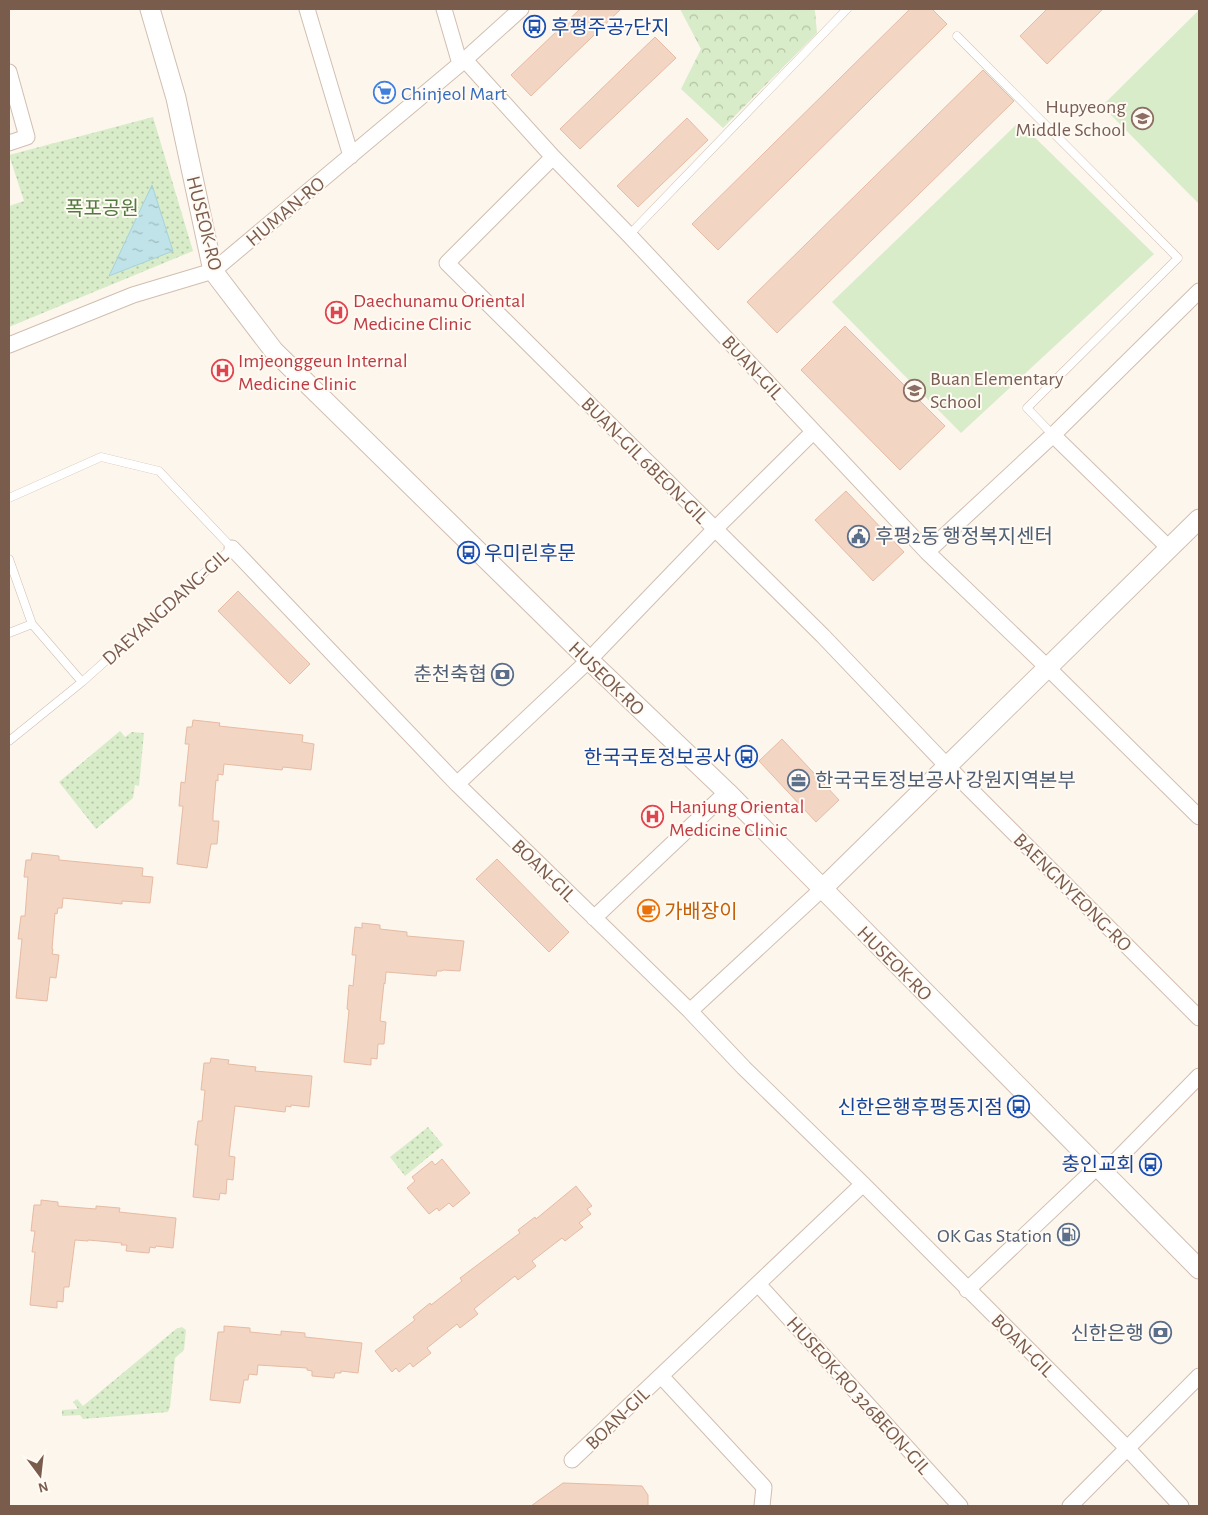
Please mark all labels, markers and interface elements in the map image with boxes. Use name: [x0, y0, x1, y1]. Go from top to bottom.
bus stop icon: 후평주공7단지: [523, 15, 547, 39]
place label: 후평주공7단지: [551, 17, 670, 38]
supermarket icon: Chinjeol Mart: [373, 81, 397, 105]
place label: Chinjeol Mart: [401, 84, 508, 104]
place label: Hupyeong Middle School: [1015, 97, 1126, 140]
school or university icon: Hupyeong Middle School: [1130, 106, 1154, 130]
street label: HUMAN-RO: [243, 173, 329, 250]
street label: HUSEOK-RO: [183, 174, 225, 273]
park label: 폭포공원: [65, 198, 139, 219]
place label: Daechunamu Oriental Medicine Clinic: [353, 291, 525, 334]
hospital icon: Daechunamu Oriental Medicine Clinic: [325, 300, 349, 324]
street label: BUAN-GIL: [718, 332, 787, 404]
place label: Imjeonggeun Internal Medicine Clinic: [238, 351, 408, 394]
hospital icon: Imjeonggeun Internal Medicine Clinic: [210, 359, 234, 383]
place label: Buan Elementary School: [930, 369, 1064, 412]
school or university icon: Buan Elementary School: [902, 378, 926, 402]
street label: BUAN-GIL 6BEON-GIL: [577, 394, 712, 528]
public building icon: 후평2동 행정복지센터: [847, 524, 871, 548]
place label: 후평2동 행정복지센터: [875, 526, 1053, 547]
bus stop icon: 우미린후문: [456, 541, 480, 565]
place label: 우미린후문: [484, 543, 576, 564]
street label: DAEYANGDANG-GIL: [99, 546, 233, 669]
street label: HUSEOK-RO: [565, 638, 648, 719]
bank icon: 춘천축협: [491, 662, 515, 686]
place label: 춘천축협: [413, 664, 487, 685]
bus stop icon: 한국국토정보공사: [735, 745, 759, 769]
place label: 한국국토정보공사: [584, 747, 731, 768]
office icon: 한국국토정보공사 강원지역본부: [787, 768, 811, 792]
place label: 한국국토정보공사 강원지역본부: [815, 770, 1076, 791]
place label: Hanjung Oriental Medicine Clinic: [669, 797, 804, 840]
hospital icon: Hanjung Oriental Medicine Clinic: [641, 805, 665, 829]
street label: BAENGNYEONG-RO: [1009, 830, 1135, 956]
street label: BOAN-GIL: [508, 836, 579, 906]
cafe icon: 가배장이: [636, 899, 660, 923]
place label: 가배장이: [664, 901, 738, 922]
street label: HUSEOK-RO: [853, 923, 935, 1005]
bus stop icon: 신한은행후평동지점: [1007, 1095, 1031, 1119]
place label: 신한은행후평동지점: [837, 1097, 1003, 1118]
bus stop icon: 충인교회: [1139, 1152, 1163, 1176]
place label: 충인교회: [1061, 1154, 1135, 1175]
fuel station icon: OK Gas Station: [1056, 1223, 1080, 1247]
place label: OK Gas Station: [937, 1226, 1052, 1246]
street label: BOAN-GIL: [987, 1310, 1058, 1381]
street label: HUSEOK-RO 326BEON-GIL: [782, 1313, 934, 1479]
bank icon: 신한은행: [1148, 1321, 1172, 1345]
place label: 신한은행: [1070, 1323, 1144, 1344]
street label: BOAN-GIL: [582, 1383, 654, 1454]
north arrow: [15, 1450, 65, 1500]
text: N: [37, 1479, 50, 1495]

